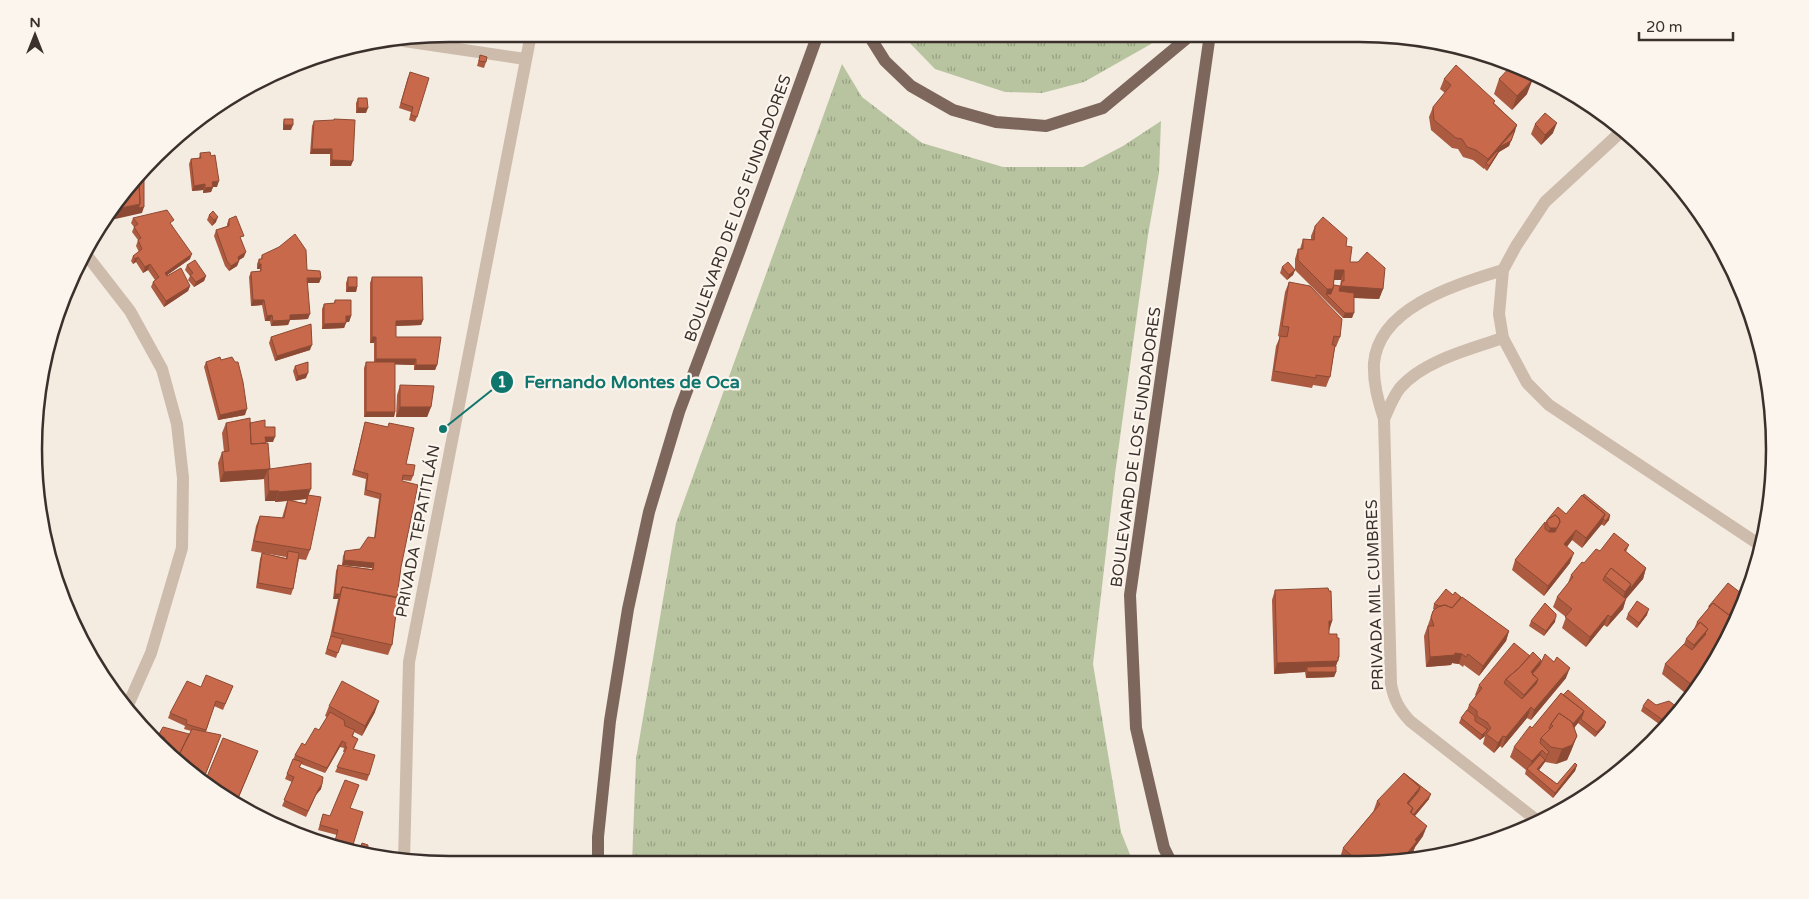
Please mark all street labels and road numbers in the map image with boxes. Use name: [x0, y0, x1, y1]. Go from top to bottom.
street label: BOULEVARD DE LOS FUNDADORES: [680, 72, 796, 345]
street label: BOULEVARD DE LOS FUNDADORES: [1106, 305, 1166, 589]
street label: PRIVADA TEPATITLÁN: [391, 443, 445, 619]
street label: PRIVADA MIL CUMBRES: [1362, 499, 1388, 691]

